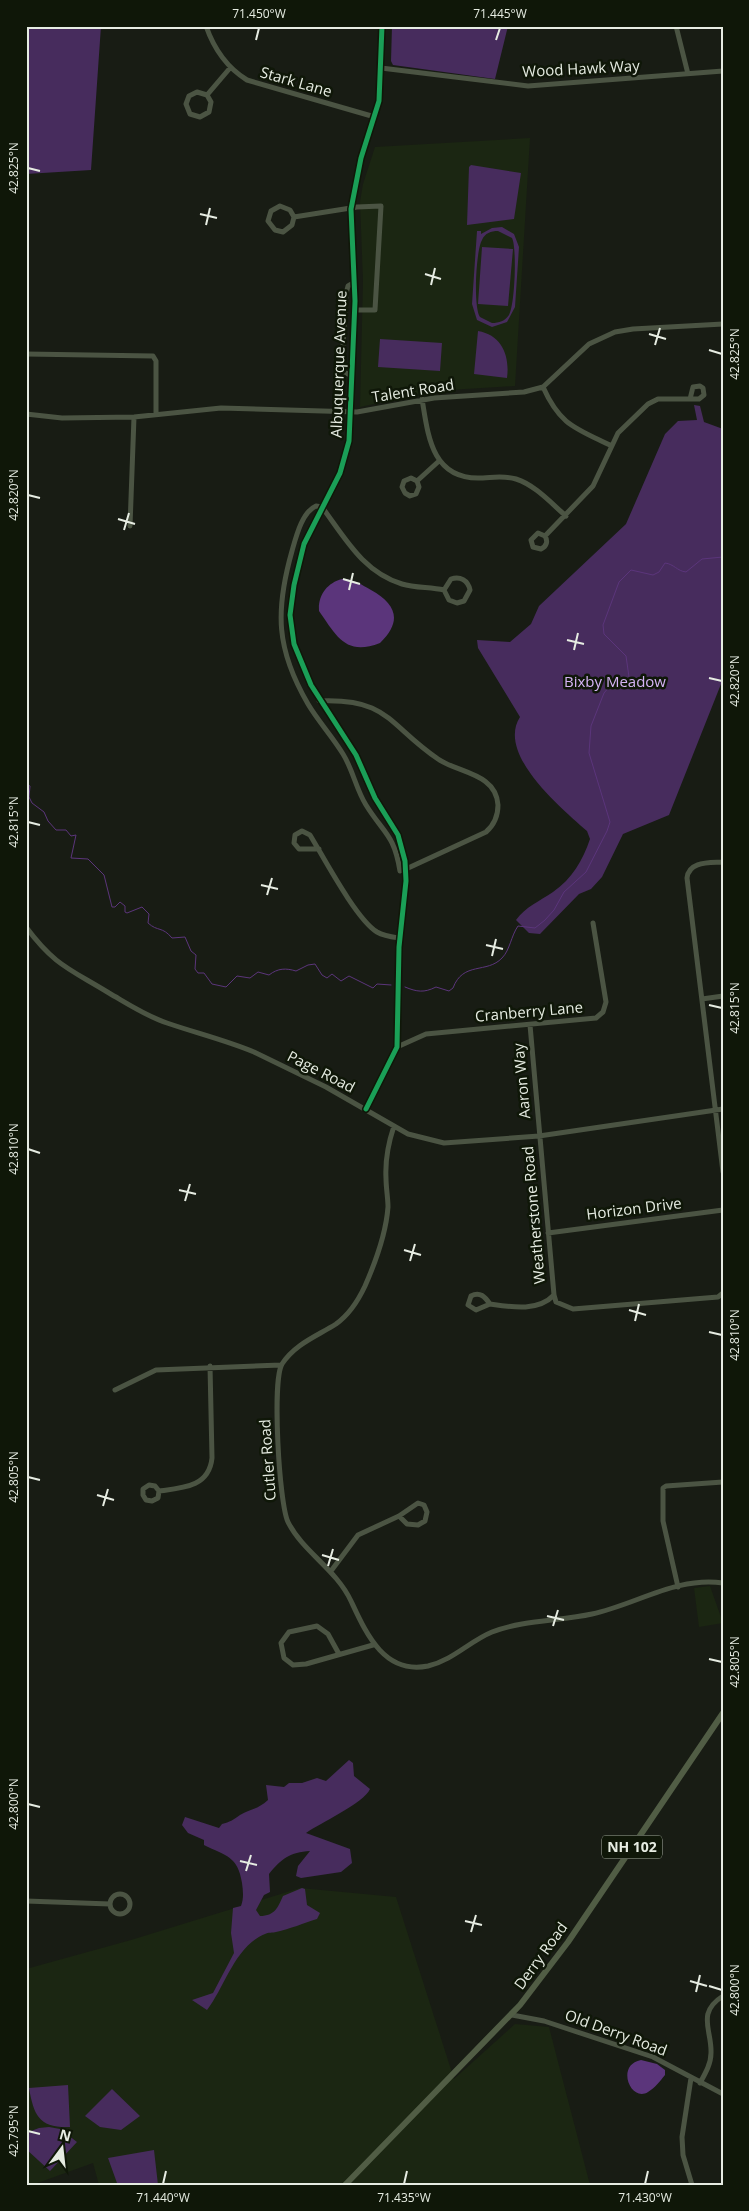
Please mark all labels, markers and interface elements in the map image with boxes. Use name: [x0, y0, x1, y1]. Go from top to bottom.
text: 71.450°W: [232, 5, 286, 22]
text: 71.445°W: [473, 5, 527, 22]
street label: Wood Hawk Way: [522, 55, 641, 81]
street label: Stark Lane: [258, 61, 334, 101]
text: 42.825°N: [5, 142, 22, 194]
street label: Albuquerque Avenue: [325, 290, 351, 438]
text: 42.825°N: [726, 328, 743, 380]
street label: Talent Road: [370, 374, 455, 406]
text: 42.820°N: [5, 469, 22, 521]
text: 42.820°N: [726, 655, 743, 707]
park label: Bixby Meadow: [564, 671, 666, 691]
text: 42.815°N: [5, 796, 22, 848]
text: 42.815°N: [726, 982, 743, 1034]
street label: Cranberry Lane: [474, 996, 584, 1026]
street label: Aaron Way: [508, 1042, 534, 1120]
street label: Page Road: [284, 1045, 359, 1097]
text: 42.810°N: [5, 1123, 22, 1175]
street label: Weatherstone Road: [517, 1145, 549, 1285]
street label: Horizon Drive: [585, 1192, 683, 1224]
text: 42.810°N: [726, 1309, 743, 1361]
street label: Cutler Road: [254, 1418, 280, 1502]
text: 42.805°N: [5, 1451, 22, 1503]
text: 42.805°N: [726, 1636, 743, 1688]
text: 42.800°N: [5, 1778, 22, 1830]
road number: NH 102: [602, 1835, 662, 1858]
street label: Derry Road: [509, 1918, 571, 1993]
text: 42.800°N: [726, 1964, 743, 2016]
street label: Old Derry Road: [563, 2004, 670, 2060]
text: 42.795°N: [5, 2105, 22, 2157]
north arrow: [38, 2124, 88, 2174]
text: N: [58, 2124, 73, 2146]
text: 71.440°W: [136, 2189, 190, 2206]
text: 71.435°W: [377, 2189, 431, 2206]
text: 71.430°W: [618, 2189, 672, 2206]

